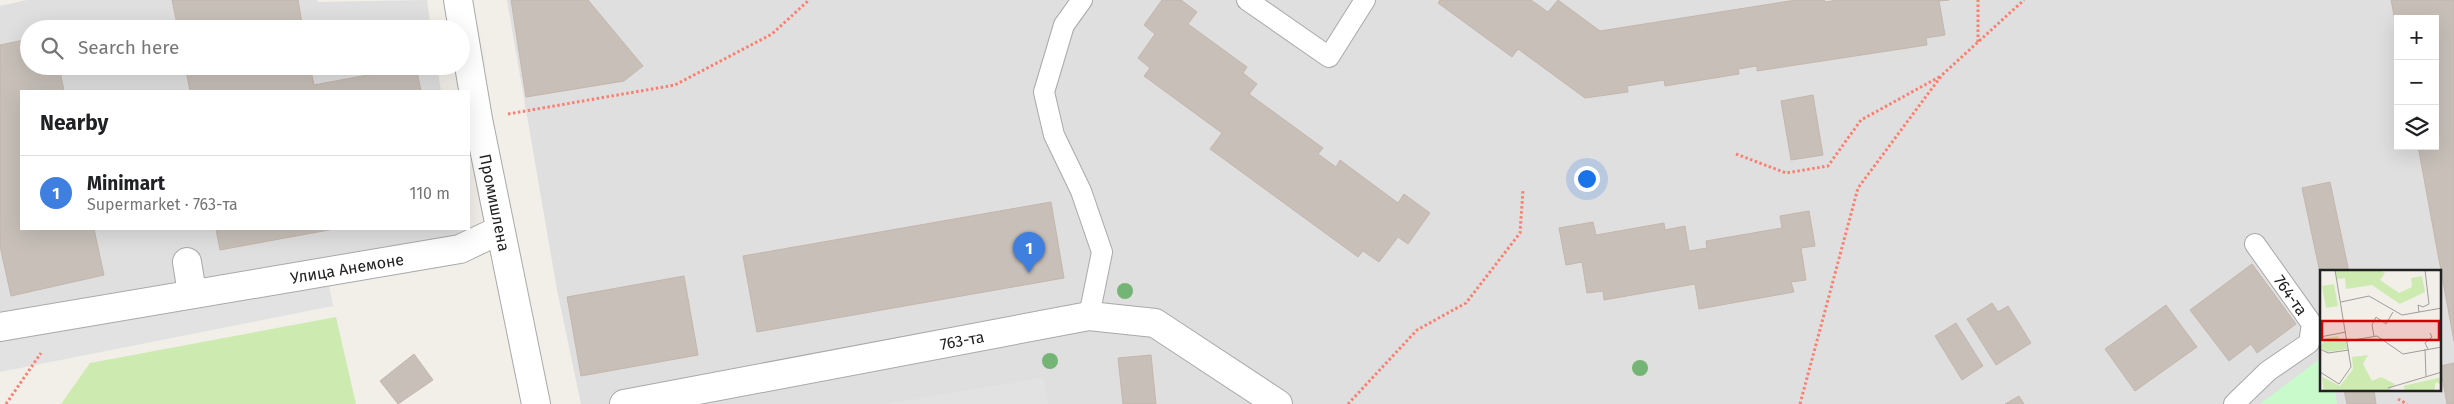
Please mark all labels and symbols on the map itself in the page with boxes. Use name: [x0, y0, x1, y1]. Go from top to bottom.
street label: Промишлена: [475, 152, 514, 253]
your location: [1574, 166, 1600, 192]
pin: 1: [1013, 232, 1045, 273]
street label: Улица Анемоне: [289, 250, 405, 288]
inset map: [2320, 270, 2442, 392]
street label: 764-та: [2270, 271, 2311, 319]
street label: 763-та: [938, 327, 986, 354]

